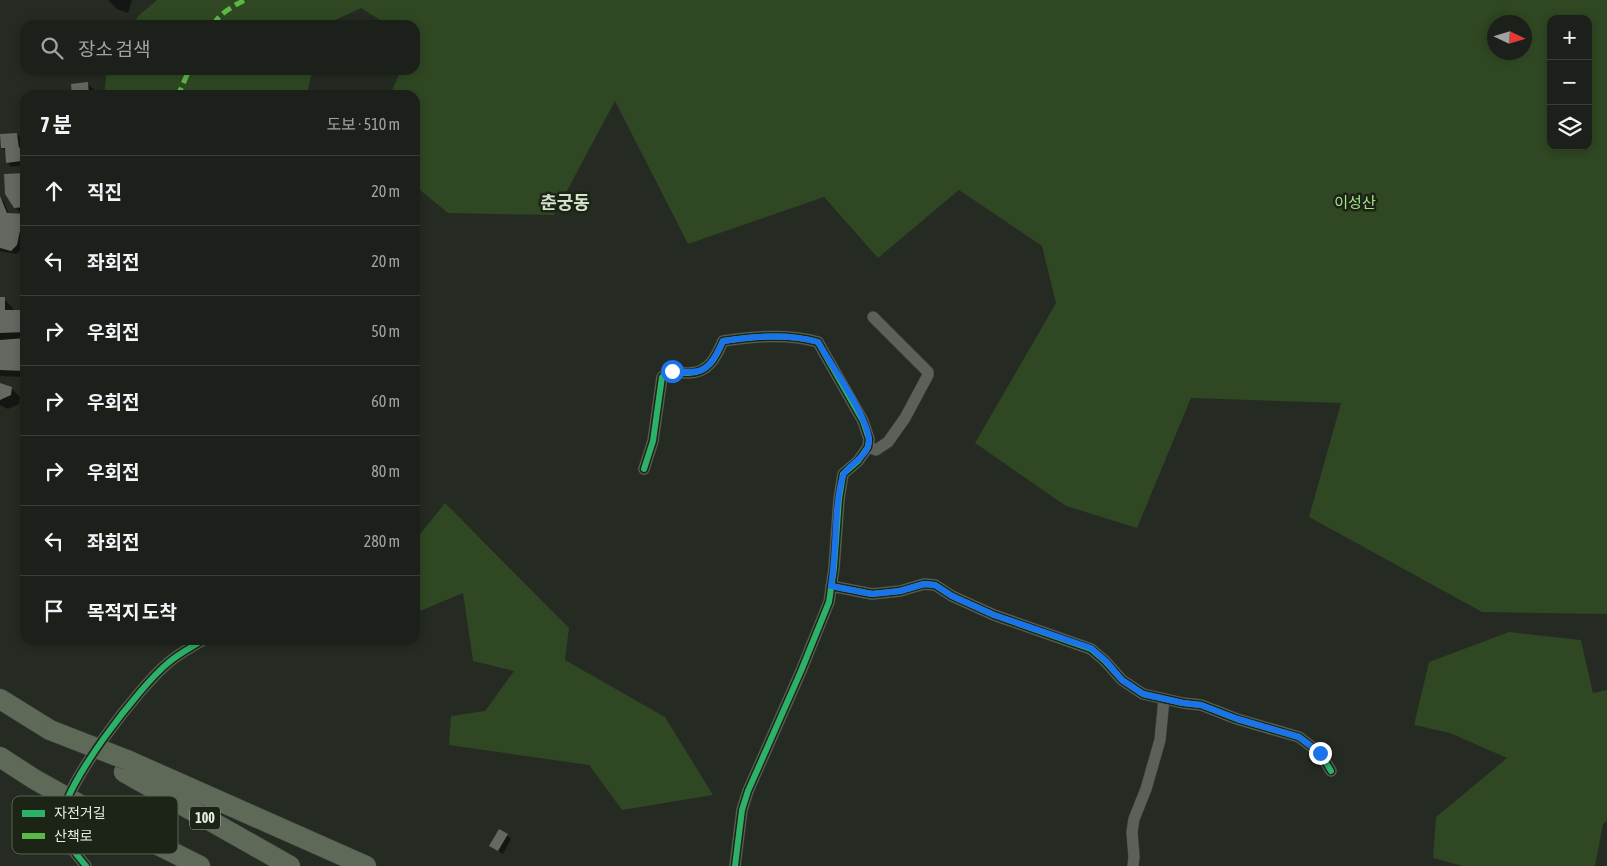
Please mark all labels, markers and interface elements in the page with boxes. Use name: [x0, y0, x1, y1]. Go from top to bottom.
north arrow: [1487, 15, 1532, 60]
map controls: [1547, 15, 1592, 150]
button: +: [1547, 15, 1592, 60]
search box: [20, 20, 420, 75]
icon: search: [38, 34, 66, 62]
text: 장소 검색: [78, 38, 151, 60]
button: −: [1547, 60, 1592, 105]
button: layers: [1547, 105, 1592, 150]
text: 7 분: [40, 112, 72, 136]
text: 도보 · 510 m: [326, 115, 400, 133]
icon: ahead: [40, 177, 68, 205]
text: 직진: [87, 181, 122, 203]
text: 20 m: [371, 182, 400, 200]
district label: 춘궁동: [540, 192, 590, 213]
park label: 이성산: [1334, 194, 1376, 211]
icon: left: [40, 247, 68, 275]
text: 좌회전: [87, 251, 139, 273]
text: 20 m: [371, 252, 400, 270]
icon: right: [40, 317, 68, 345]
text: 우회전: [87, 321, 139, 343]
text: 50 m: [371, 322, 400, 340]
route start: [661, 360, 684, 383]
icon: right: [40, 387, 68, 415]
text: 우회전: [87, 391, 139, 413]
text: 60 m: [371, 392, 400, 410]
icon: right: [40, 457, 68, 485]
text: 우회전: [87, 461, 139, 483]
text: 80 m: [371, 462, 400, 480]
icon: left: [40, 527, 68, 555]
text: 좌회전: [87, 531, 139, 553]
text: 280 m: [364, 532, 400, 550]
icon: arrive: [40, 597, 68, 625]
text: 목적지 도착: [87, 601, 177, 623]
route end: [1309, 742, 1332, 765]
legend: [12, 796, 178, 854]
text: 자전거길: [54, 805, 106, 821]
road number: 100: [190, 806, 220, 830]
text: 산책로: [54, 828, 93, 844]

